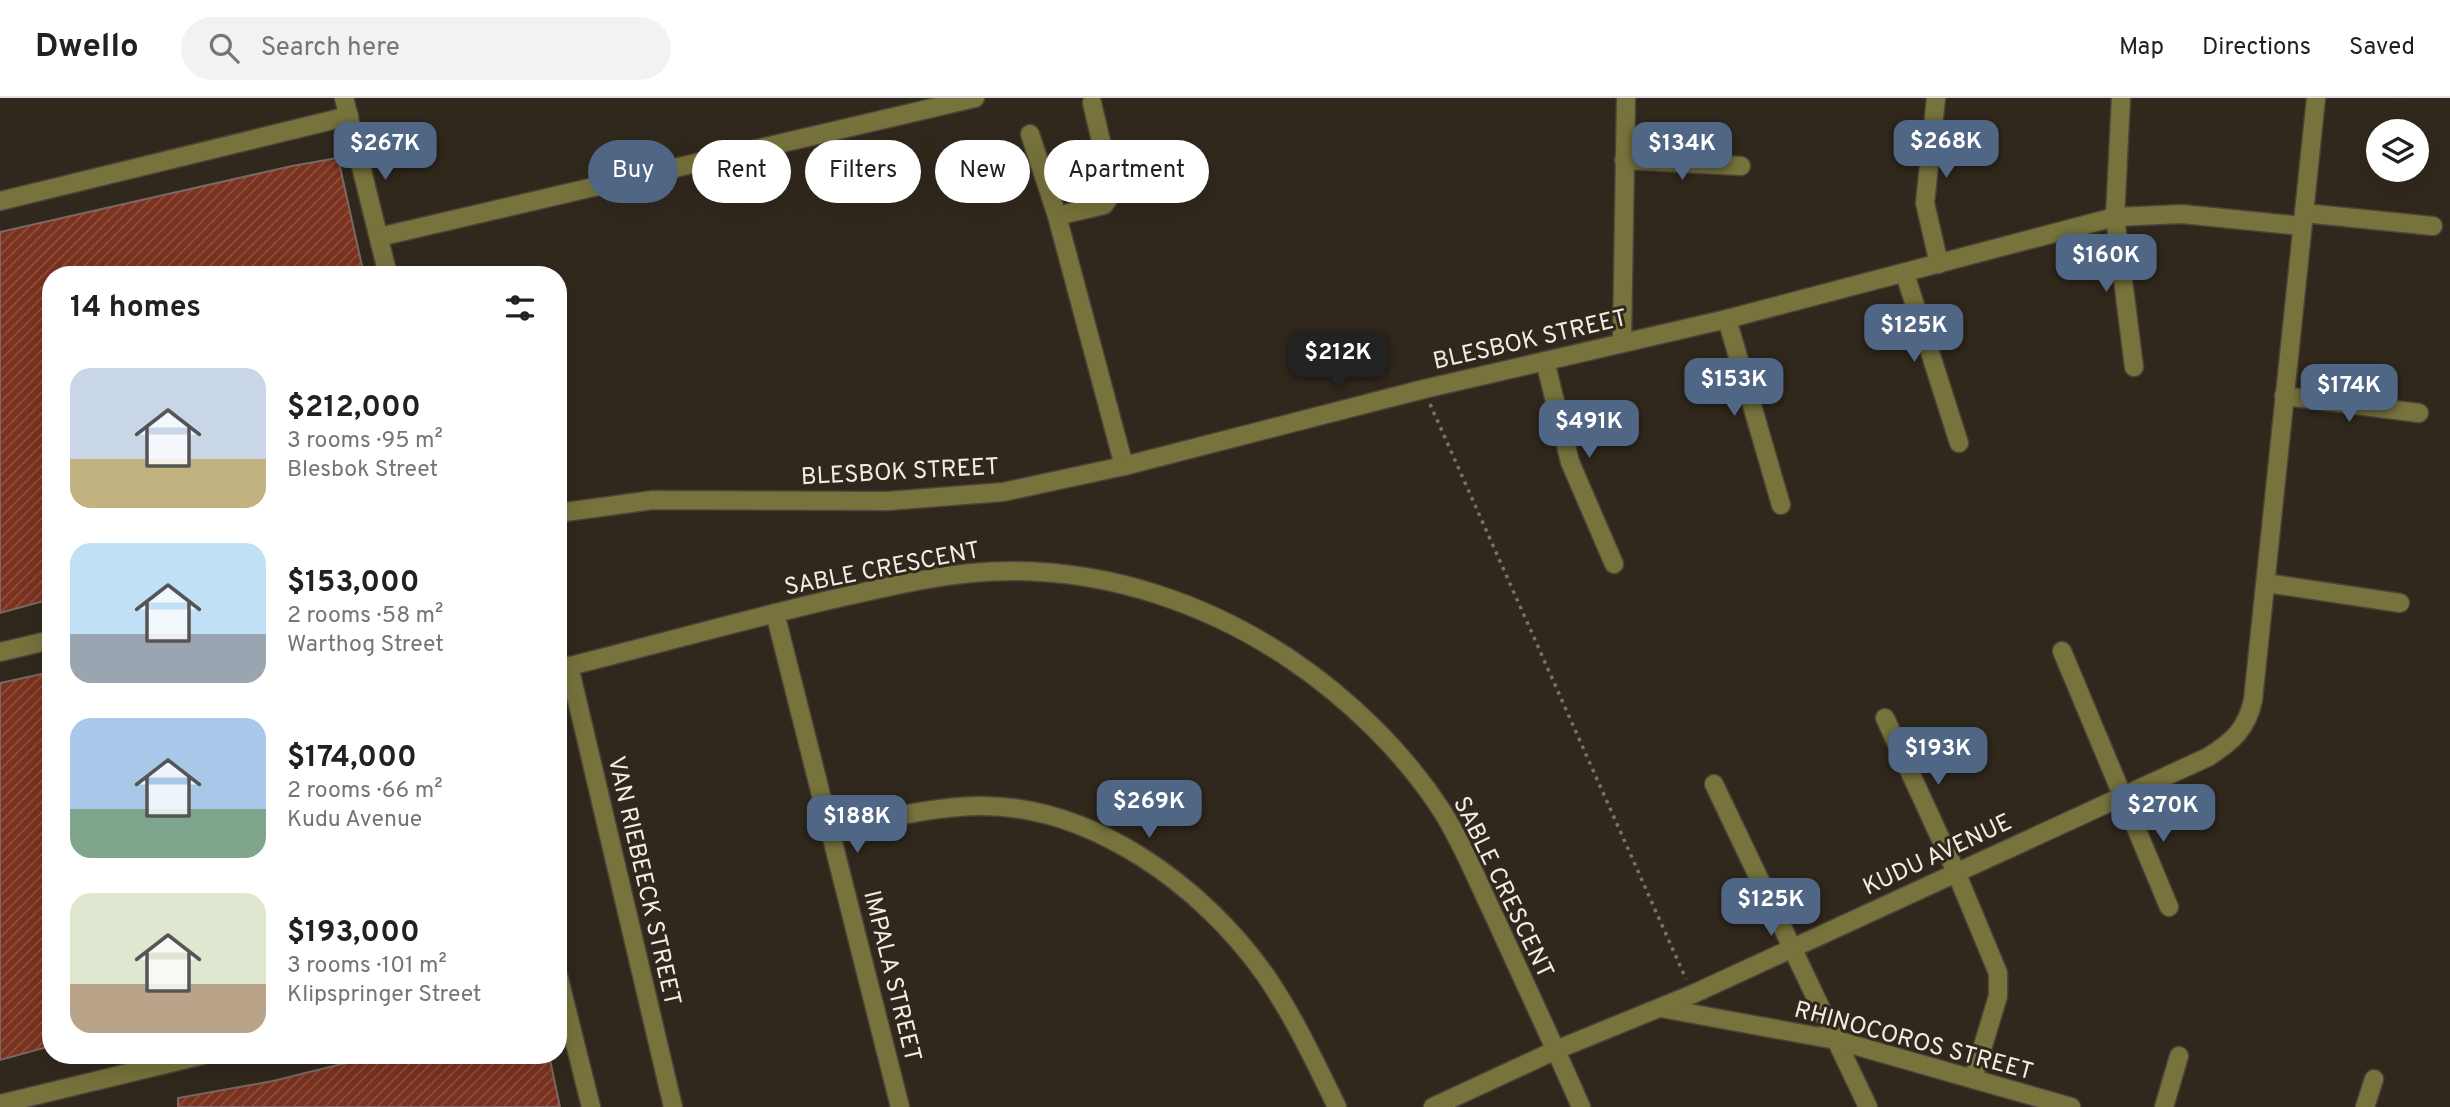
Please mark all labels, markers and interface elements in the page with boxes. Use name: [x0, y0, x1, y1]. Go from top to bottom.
search box: [181, 17, 671, 80]
text: Dwello: [35, 27, 139, 69]
icon: search: [205, 29, 243, 67]
text: Search here: [261, 32, 400, 65]
text: Map: [2119, 33, 2164, 63]
text: Directions: [2202, 33, 2311, 63]
text: Saved: [2349, 33, 2415, 63]
map controls: [2366, 119, 2429, 182]
button: layers: [2366, 119, 2429, 182]
pin: $268K: [1897, 120, 1995, 180]
pin: $267K: [336, 122, 434, 182]
pin: $134K: [1633, 122, 1731, 182]
text: $268K: [1910, 128, 1982, 157]
text: $267K: [350, 130, 420, 159]
text: $134K: [1648, 130, 1716, 159]
chip: Buy: [588, 140, 678, 203]
chip: Rent: [692, 140, 791, 203]
chip: Filters: [805, 140, 921, 203]
chip: New: [935, 140, 1030, 203]
chip: Apartment: [1044, 140, 1209, 203]
pin: $160K: [2057, 234, 2155, 294]
text: $160K: [2072, 242, 2140, 271]
icon: filters: [501, 289, 539, 327]
text: 14 homes: [70, 290, 201, 327]
street label: BLESBOK STREET: [1430, 304, 1631, 378]
pin: $125K: [1865, 304, 1963, 364]
text: $125K: [1880, 312, 1948, 341]
pin: $212K: [1289, 331, 1387, 391]
text: $212K: [1304, 339, 1372, 368]
pin: $153K: [1685, 358, 1783, 418]
pin: $174K: [2300, 364, 2398, 424]
text: $153K: [1700, 366, 1768, 395]
text: $174K: [2317, 372, 2381, 401]
text: $212,000: [287, 390, 421, 427]
icon: home: [126, 396, 210, 480]
pin: $491K: [1540, 400, 1638, 460]
text: $491K: [1555, 408, 1623, 437]
text: 3 rooms · 95 m²: [287, 427, 443, 456]
street label: BLESBOK STREET: [800, 453, 1000, 493]
text: Blesbok Street: [287, 456, 438, 485]
street label: SABLE CRESCENT: [782, 536, 983, 604]
text: $153,000: [287, 565, 420, 602]
icon: home: [126, 571, 210, 655]
text: 2 rooms · 58 m²: [287, 602, 443, 631]
text: Warthog Street: [287, 631, 444, 660]
pin: $193K: [1889, 728, 1987, 787]
text: $193K: [1904, 735, 1972, 764]
text: $174,000: [287, 740, 417, 777]
icon: home: [126, 746, 210, 830]
street label: VAN RIEBEECK STREET: [600, 754, 686, 1009]
text: 2 rooms · 66 m²: [287, 777, 443, 806]
pin: $269K: [1100, 780, 1198, 840]
pin: $270K: [2114, 784, 2212, 844]
text: $269K: [1113, 788, 1185, 817]
street label: SABLE CRESCENT: [1445, 792, 1559, 984]
text: $270K: [2127, 792, 2199, 821]
pin: $188K: [808, 796, 906, 855]
text: $188K: [823, 803, 891, 832]
text: Kudu Avenue: [287, 806, 422, 835]
street label: KUDU AVENUE: [1859, 808, 2017, 903]
pin: $125K: [1722, 878, 1820, 938]
text: $125K: [1737, 886, 1805, 915]
street label: IMPALA STREET: [855, 888, 927, 1065]
text: $193,000: [287, 915, 420, 952]
icon: home: [126, 921, 210, 1005]
text: 3 rooms · 101 m²: [287, 952, 447, 981]
text: Klipspringer Street: [287, 981, 482, 1010]
street label: RHINOCOROS STREET: [1791, 996, 2036, 1088]

